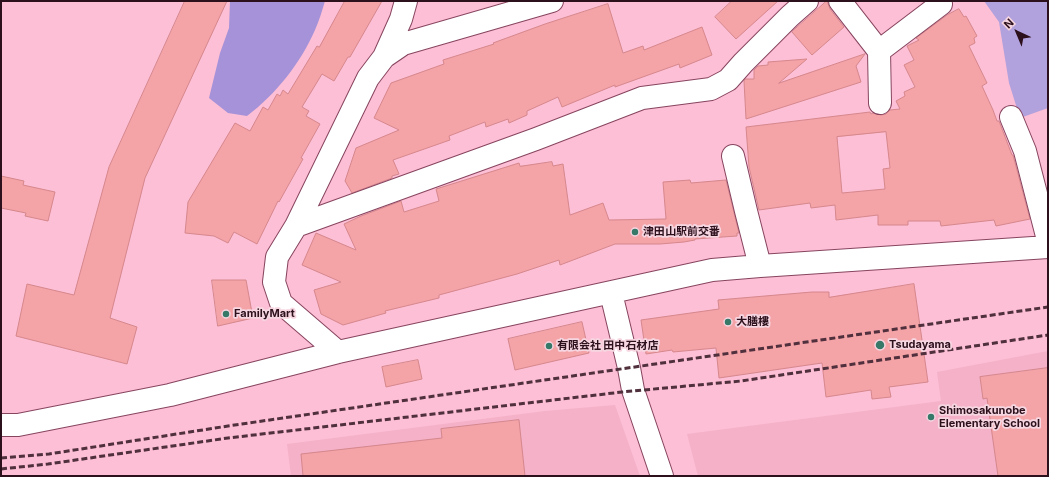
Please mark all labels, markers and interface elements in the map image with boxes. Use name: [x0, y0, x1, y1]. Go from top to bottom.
north arrow: [997, 12, 1037, 52]
text: N: [1001, 15, 1017, 31]
place label: 津田山駅前交番: [643, 225, 720, 239]
marker: 津田山駅前交番: [630, 227, 640, 237]
place label: FamilyMart: [234, 307, 295, 321]
marker: FamilyMart: [221, 309, 231, 319]
place label: 大膳樓: [736, 315, 769, 329]
marker: 大膳樓: [723, 317, 733, 327]
place label: Tsudayama: [889, 338, 951, 352]
place label: 有限会社 田中石材店: [557, 339, 659, 353]
marker: Tsudayama: [874, 339, 886, 351]
marker: 有限会社 田中石材店: [544, 341, 554, 351]
place label: Shimosakunobe Elementary School: [939, 404, 1040, 430]
marker: Shimosakunobe Elementary School: [926, 412, 936, 422]

